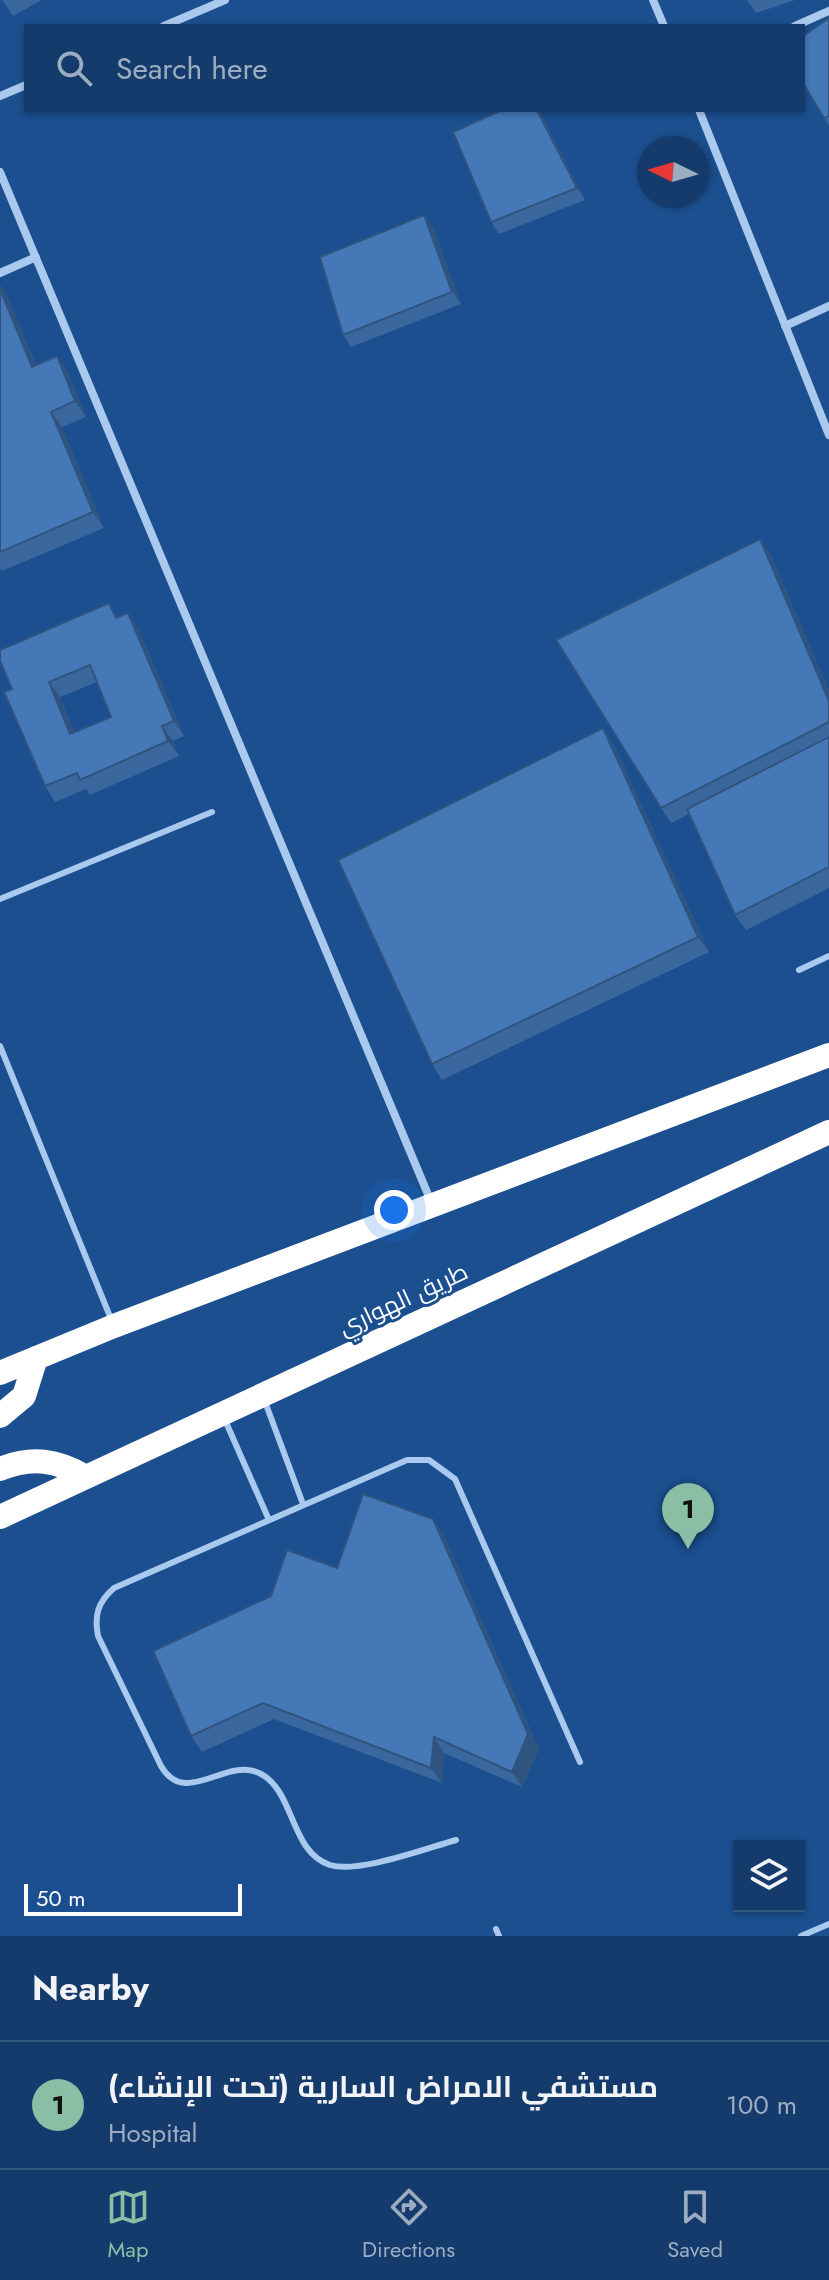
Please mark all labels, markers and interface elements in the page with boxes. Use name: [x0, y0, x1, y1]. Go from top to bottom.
search box: [24, 24, 805, 112]
icon: search: [52, 46, 96, 90]
text: Search here: [116, 47, 268, 90]
north arrow: [637, 136, 709, 208]
your location: [374, 1190, 414, 1230]
street label: طريق الهواري: [333, 1254, 474, 1345]
pin: 1: [662, 1483, 714, 1549]
map controls: [733, 1840, 805, 1912]
button: layers: [733, 1840, 805, 1912]
scale bar: [24, 1880, 242, 1916]
text: 50 m: [36, 1882, 85, 1914]
text: Nearby: [32, 1964, 149, 2013]
text: مستشفي الامراض السارية (تحت الإنشاء): [108, 2065, 658, 2108]
text: 1: [51, 2086, 65, 2124]
text: 100 m: [726, 2086, 797, 2124]
text: Hospital: [108, 2114, 198, 2152]
tab: Map: [106, 2185, 150, 2265]
tab: Directions: [362, 2185, 455, 2265]
tab: Saved: [667, 2185, 723, 2265]

